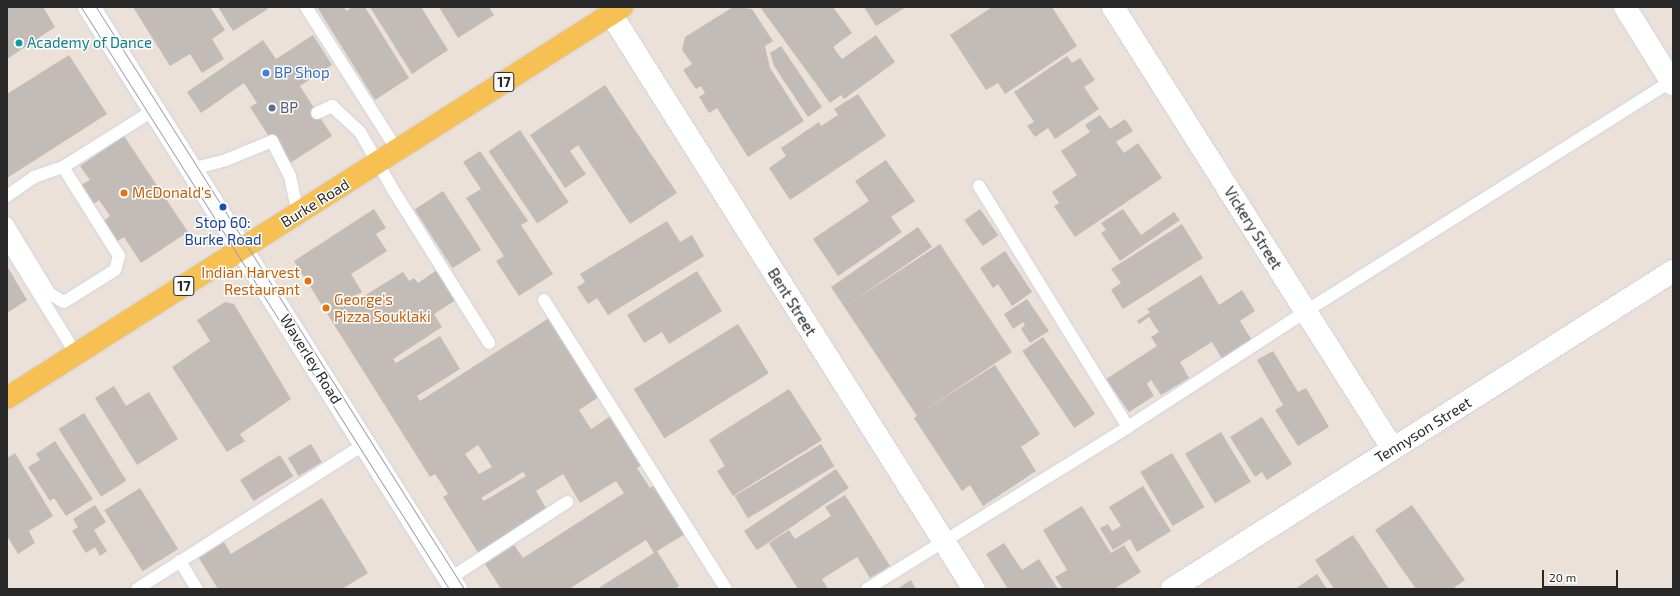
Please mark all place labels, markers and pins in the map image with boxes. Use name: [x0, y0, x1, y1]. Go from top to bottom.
place label: Academy of Dance: [27, 34, 153, 52]
marker: Academy of Dance: [14, 38, 24, 48]
place label: BP Shop: [274, 64, 330, 82]
marker: BP Shop: [261, 68, 271, 78]
place label: BP: [280, 99, 298, 117]
marker: BP: [267, 103, 277, 113]
place label: McDonald's: [132, 184, 212, 202]
marker: McDonald's: [119, 188, 129, 198]
marker: Stop 60: Burke Road: [218, 202, 228, 212]
place label: Stop 60: Burke Road: [184, 213, 262, 248]
place label: Indian Harvest Restaurant: [201, 263, 300, 298]
marker: Indian Harvest Restaurant: [303, 276, 313, 286]
place label: George's Pizza Souklaki: [334, 290, 431, 325]
marker: George's Pizza Souklaki: [321, 303, 331, 313]

